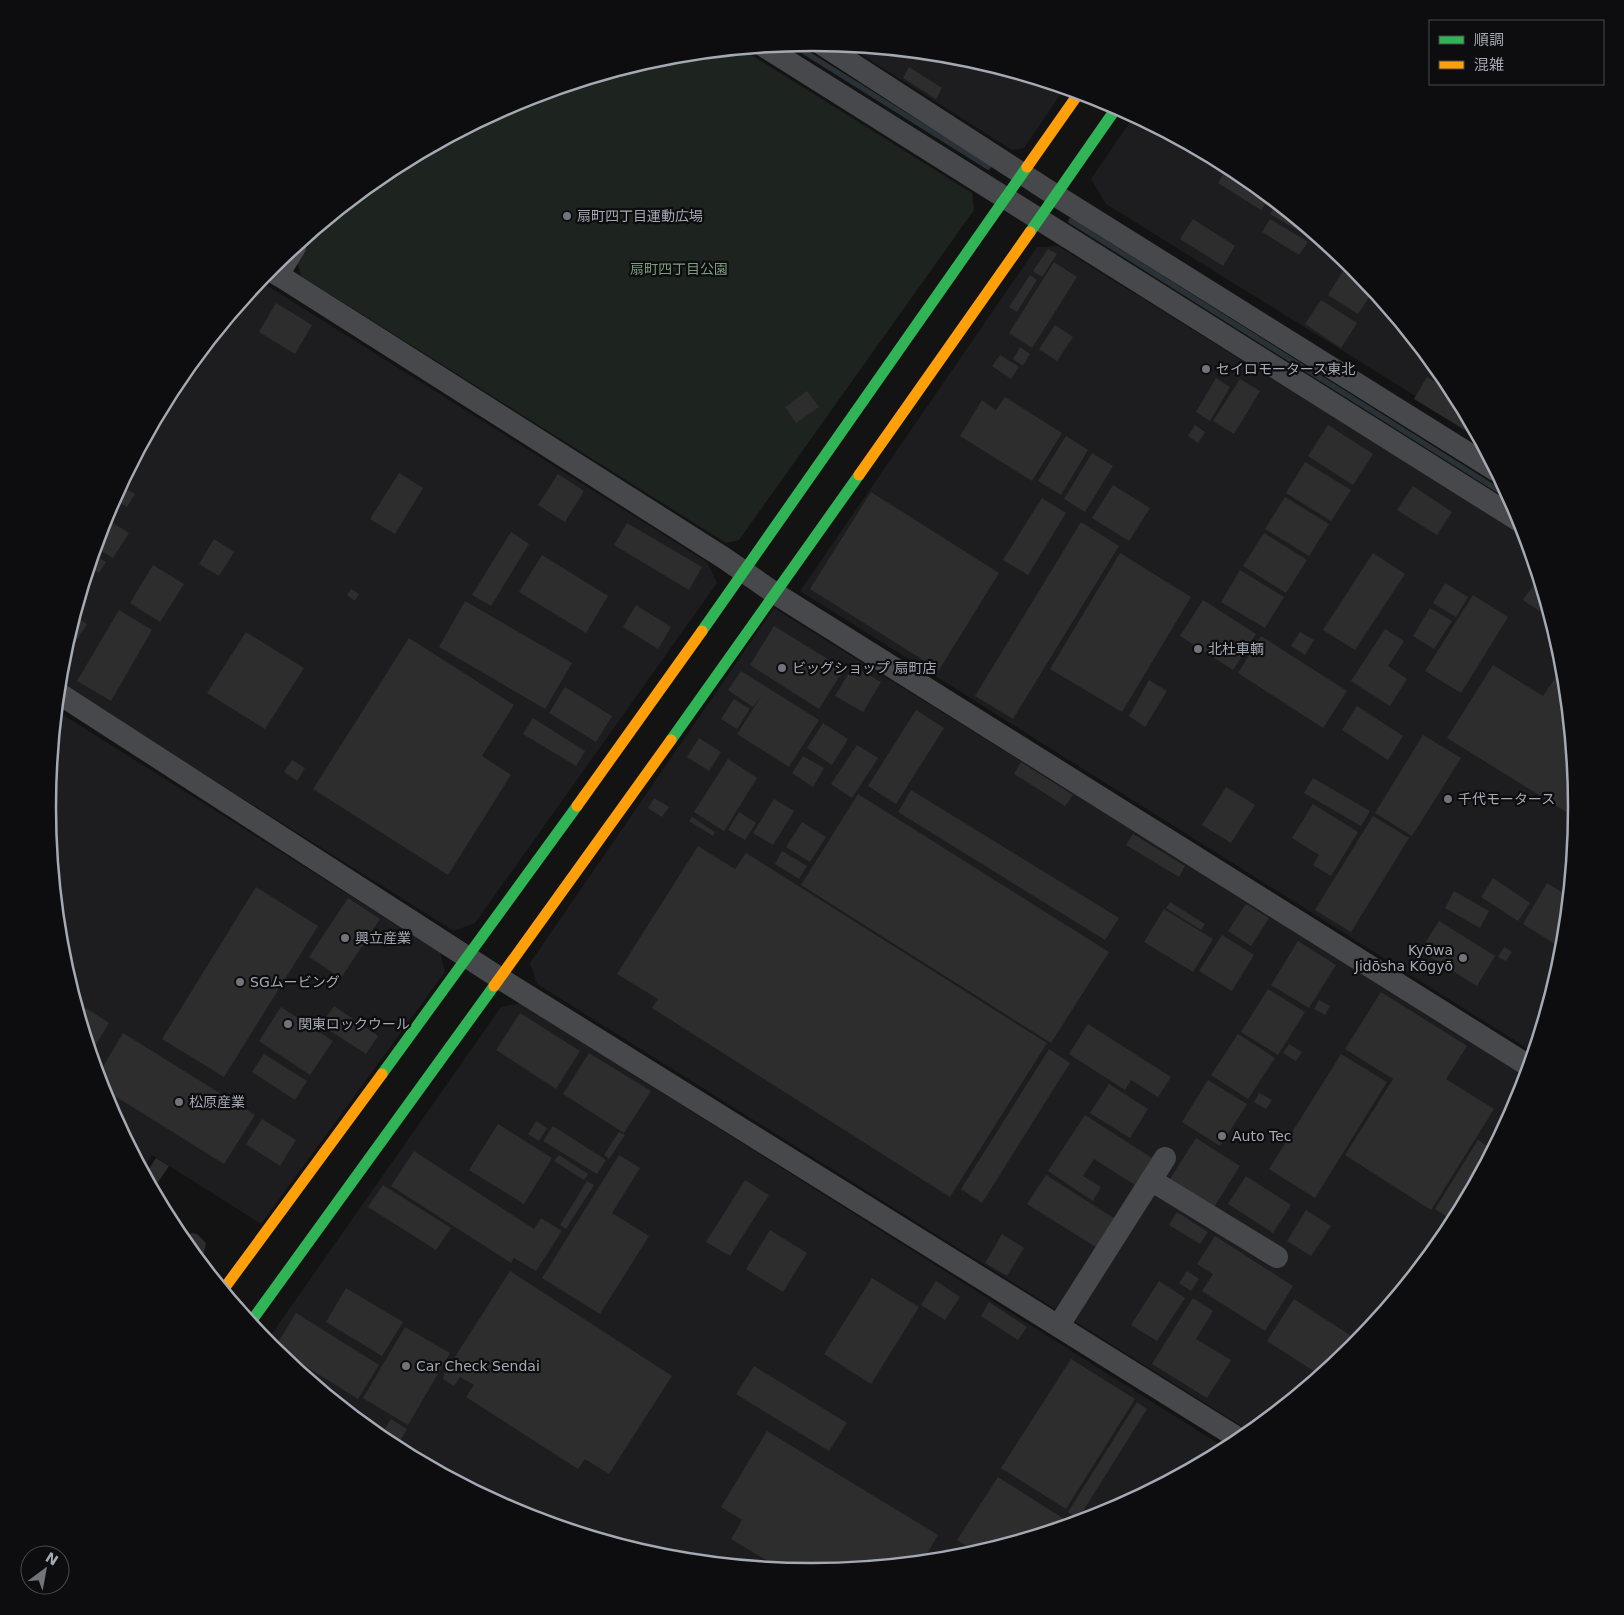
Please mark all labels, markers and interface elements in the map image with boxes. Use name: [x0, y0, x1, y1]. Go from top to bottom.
legend: [1429, 20, 1604, 85]
text: 順調: [1474, 31, 1504, 49]
text: 混雑: [1474, 56, 1504, 74]
place label: 扇町四丁目運動広場: [577, 208, 703, 224]
marker: 扇町四丁目運動広場: [561, 210, 573, 222]
park label: 扇町四丁目公園: [630, 261, 728, 277]
place label: セイロモータース東北: [1216, 361, 1355, 377]
marker: セイロモータース東北: [1200, 363, 1212, 375]
place label: 北杜車輌: [1208, 641, 1264, 657]
marker: 北杜車輌: [1192, 643, 1204, 655]
place label: ビッグショップ 扇町店: [792, 660, 936, 676]
marker: ビッグショップ 扇町店: [776, 662, 788, 674]
place label: 千代モータース: [1458, 791, 1555, 807]
marker: 千代モータース: [1442, 793, 1454, 805]
place label: 興立産業: [355, 930, 411, 946]
marker: 興立産業: [339, 932, 351, 944]
place label: Kyōwa Jidōsha Kōgyō: [1354, 942, 1453, 974]
marker: Kyōwa Jidōsha Kōgyō: [1457, 952, 1469, 964]
place label: SGムービング: [250, 974, 340, 990]
marker: SGムービング: [234, 976, 246, 988]
place label: 関東ロックウール: [298, 1016, 410, 1032]
marker: 関東ロックウール: [282, 1018, 294, 1030]
place label: 松原産業: [189, 1094, 245, 1110]
marker: 松原産業: [173, 1096, 185, 1108]
place label: Auto Tec: [1232, 1128, 1291, 1144]
marker: Auto Tec: [1216, 1130, 1228, 1142]
place label: Car Check Sendai: [416, 1358, 540, 1374]
marker: Car Check Sendai: [400, 1360, 412, 1372]
north arrow: [20, 1545, 70, 1595]
text: N: [43, 1549, 61, 1569]

